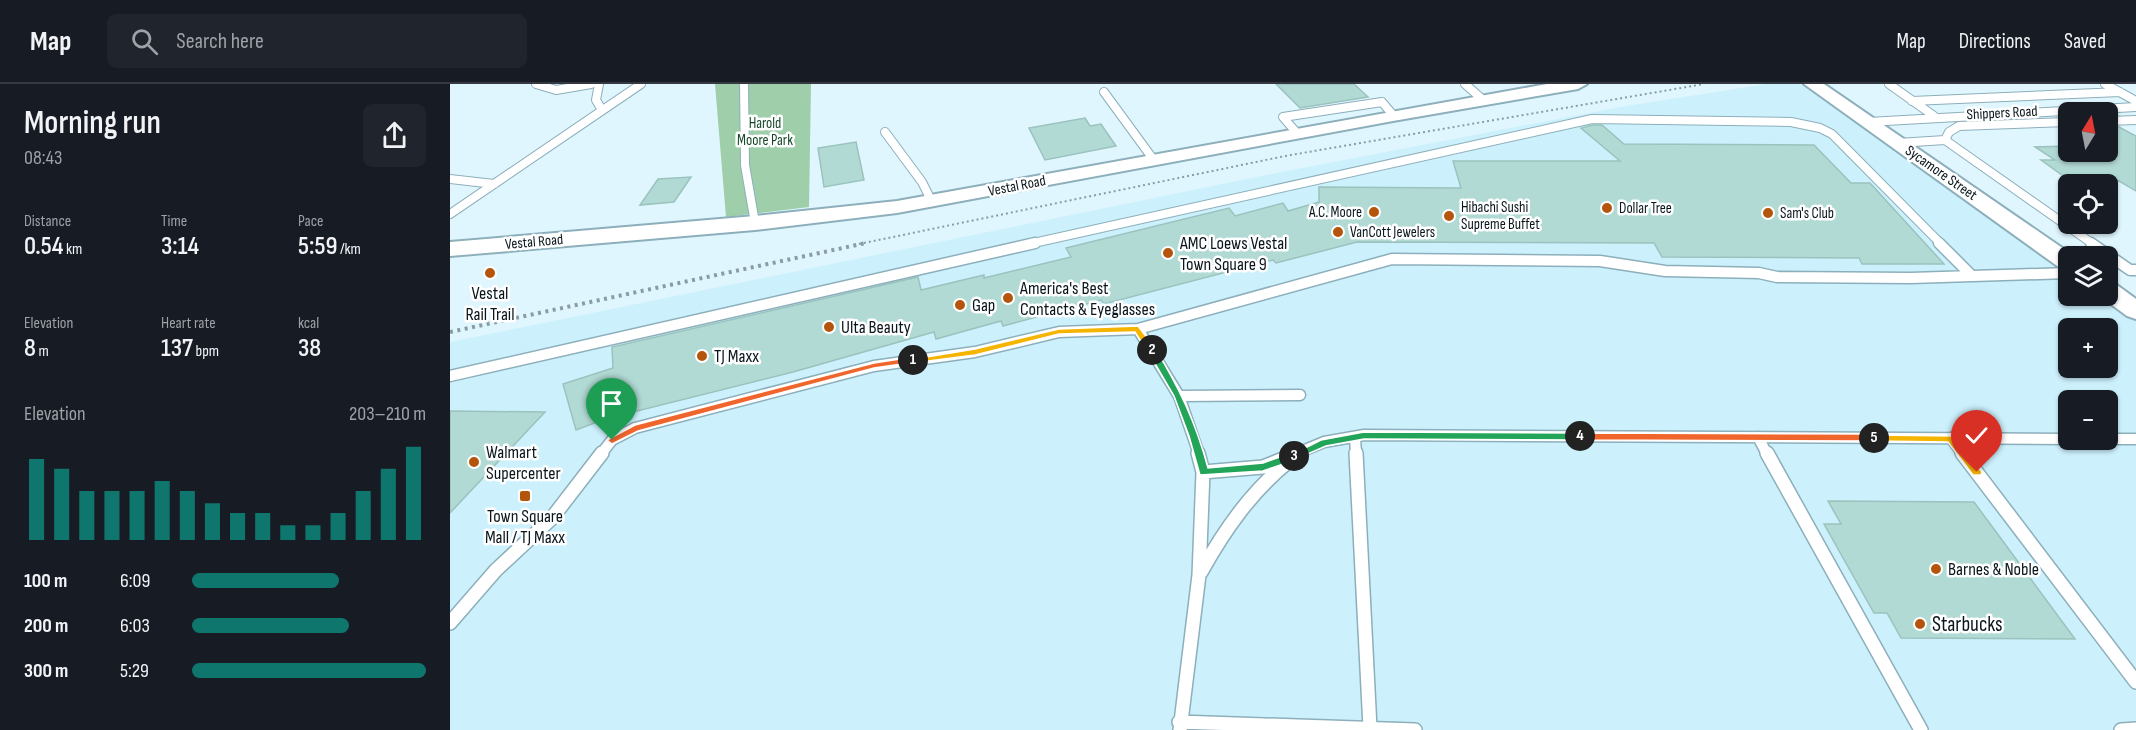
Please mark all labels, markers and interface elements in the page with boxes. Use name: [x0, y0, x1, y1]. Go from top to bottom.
search box: [107, 14, 527, 68]
text: Map: [30, 25, 71, 58]
icon: search: [128, 25, 161, 58]
text: Search here: [176, 28, 264, 55]
text: Map: [1896, 29, 1926, 54]
text: Directions: [1959, 29, 2031, 54]
text: Saved: [2064, 29, 2106, 54]
street label: Shippers Road: [1966, 102, 2038, 124]
north arrow: [2058, 102, 2118, 162]
map controls: [2058, 102, 2118, 450]
text: Morning run: [24, 103, 161, 143]
button: share: [363, 104, 426, 167]
park label: Harold Moore Park: [737, 114, 793, 150]
street label: Sycamore Street: [1901, 141, 1981, 205]
text: 08:43: [24, 146, 62, 170]
street label: Vestal Road: [987, 171, 1047, 201]
button: locate: [2058, 174, 2118, 234]
place label: Hibachi Sushi Supreme Buffet: [1461, 198, 1540, 234]
place label: Dollar Tree: [1619, 199, 1672, 218]
marker: Dollar Tree: [1600, 201, 1614, 215]
place label: A.C. Moore: [1308, 203, 1362, 222]
place label: Sam's Club: [1780, 204, 1834, 223]
marker: A.C. Moore: [1367, 205, 1381, 219]
marker: Sam's Club: [1761, 206, 1775, 220]
marker: Hibachi Sushi Supreme Buffet: [1442, 209, 1456, 223]
text: Distance: [24, 212, 71, 231]
text: Time: [161, 212, 187, 231]
text: Pace: [298, 212, 323, 231]
place label: VanCott Jewelers: [1350, 223, 1435, 242]
marker: VanCott Jewelers: [1331, 225, 1345, 239]
street label: Vestal Road: [504, 230, 564, 254]
text: 0.54: [24, 231, 63, 262]
text: 3:14: [161, 231, 199, 262]
text: 5:59: [298, 231, 337, 262]
place label: AMC Loews Vestal Town Square 9: [1179, 233, 1287, 275]
text: km: [63, 240, 82, 259]
text: /km: [337, 240, 361, 259]
marker: AMC Loews Vestal Town Square 9: [1161, 246, 1175, 260]
button: layers: [2058, 246, 2118, 306]
marker: Vestal Rail Trail: [483, 266, 497, 280]
place label: America's Best Contacts & Eyeglasses: [1019, 278, 1155, 320]
place label: Vestal Rail Trail: [465, 283, 515, 325]
marker: America's Best Contacts & Eyeglasses: [1001, 291, 1015, 305]
place label: Gap: [972, 295, 995, 316]
marker: Gap: [953, 298, 967, 312]
text: Elevation: [24, 314, 73, 333]
text: Heart rate: [161, 314, 216, 333]
text: kcal: [298, 314, 319, 333]
place label: Ulta Beauty: [841, 317, 911, 338]
button: +: [2058, 318, 2118, 378]
marker: Ulta Beauty: [822, 320, 836, 334]
text: 8: [24, 333, 36, 364]
text: 137: [161, 333, 193, 364]
text: 38: [298, 333, 321, 364]
pin: 2: [1137, 335, 1167, 365]
text: 2: [1148, 340, 1156, 359]
text: m: [36, 342, 49, 361]
text: bpm: [193, 342, 219, 361]
pin: 1: [898, 345, 928, 375]
place label: TJ Maxx: [714, 346, 759, 367]
marker: TJ Maxx: [695, 349, 709, 363]
text: 1: [910, 350, 916, 369]
pin: [586, 378, 637, 440]
icon: arrive: [595, 387, 628, 420]
button: −: [2058, 390, 2118, 450]
text: Elevation: [24, 402, 86, 426]
text: 203–210 m: [349, 402, 426, 426]
pin: [1951, 410, 2002, 472]
icon: check: [1960, 419, 1993, 452]
pin: 4: [1565, 421, 1595, 451]
pin: 5: [1859, 423, 1889, 453]
text: 4: [1576, 426, 1584, 445]
text: 5: [1870, 428, 1878, 447]
pin: 3: [1279, 441, 1309, 471]
place label: Walmart Supercenter: [486, 442, 561, 484]
text: 3: [1290, 446, 1298, 465]
marker: Walmart Supercenter: [467, 455, 481, 469]
marker: Town Square Mall / TJ Maxx: [518, 489, 532, 503]
place label: Town Square Mall / TJ Maxx: [485, 506, 565, 548]
place label: Barnes & Noble: [1948, 559, 2039, 580]
marker: Barnes & Noble: [1929, 562, 1943, 576]
text: 100 m: [24, 569, 67, 593]
text: 6:09: [120, 569, 150, 593]
place label: Starbucks: [1932, 612, 2003, 637]
text: 200 m: [24, 614, 68, 638]
text: 6:03: [120, 614, 150, 638]
marker: Starbucks: [1913, 617, 1927, 631]
text: 300 m: [24, 659, 68, 683]
text: 5:29: [120, 659, 149, 683]

